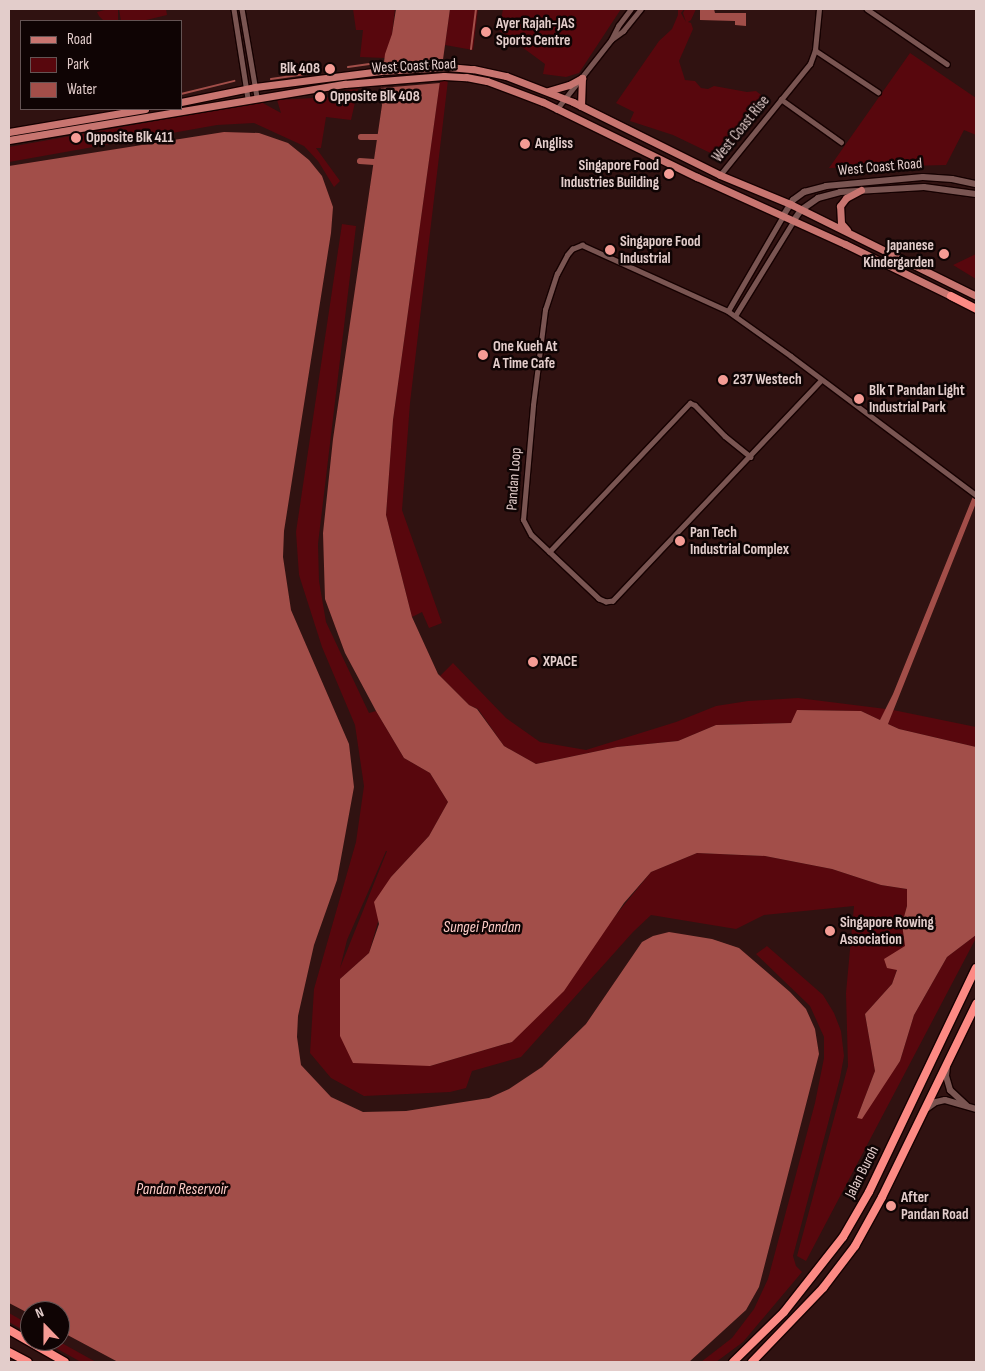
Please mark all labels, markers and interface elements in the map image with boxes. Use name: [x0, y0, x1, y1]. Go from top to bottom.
place label: Ayer Rajah-JAS Sports Centre: [496, 14, 575, 49]
legend: [20, 20, 182, 110]
marker: Ayer Rajah-JAS Sports Centre: [480, 26, 492, 38]
text: Road: [67, 30, 92, 49]
text: Park: [67, 55, 89, 74]
street label: West Coast Road: [371, 55, 457, 77]
place label: Blk 408: [280, 60, 320, 78]
marker: Blk 408: [324, 63, 336, 75]
text: Water: [67, 80, 97, 99]
place label: Opposite Blk 408: [330, 88, 420, 106]
marker: Opposite Blk 408: [314, 91, 326, 103]
street label: West Coast Rise: [709, 92, 773, 166]
place label: Opposite Blk 411: [86, 129, 173, 147]
marker: Opposite Blk 411: [70, 132, 82, 144]
place label: Angliss: [535, 135, 573, 153]
marker: Angliss: [519, 138, 531, 150]
street label: West Coast Road: [837, 154, 923, 180]
place label: Singapore Food Industries Building: [561, 156, 659, 191]
marker: Singapore Food Industries Building: [663, 168, 675, 180]
place label: Singapore Food Industrial: [620, 232, 701, 267]
place label: Japanese Kindergarden: [863, 236, 934, 271]
marker: Singapore Food Industrial: [604, 244, 616, 256]
marker: Japanese Kindergarden: [938, 248, 950, 260]
place label: One Kueh At A Time Cafe: [493, 337, 557, 372]
marker: One Kueh At A Time Cafe: [477, 349, 489, 361]
place label: 237 Westech: [733, 371, 802, 389]
marker: 237 Westech: [717, 374, 729, 386]
place label: Blk T Pandan Light Industrial Park: [869, 381, 965, 416]
marker: Blk T Pandan Light Industrial Park: [853, 393, 865, 405]
street label: Pandan Loop: [503, 447, 525, 511]
place label: Pan Tech Industrial Complex: [690, 523, 789, 558]
marker: Pan Tech Industrial Complex: [674, 535, 686, 547]
place label: XPACE: [543, 653, 577, 671]
marker: XPACE: [527, 656, 539, 668]
place label: Singapore Rowing Association: [840, 913, 934, 948]
water label: Sungei Pandan: [443, 918, 521, 938]
marker: Singapore Rowing Association: [824, 925, 836, 937]
street label: Jalan Buroh: [841, 1143, 883, 1201]
water label: Pandan Reservoir: [136, 1180, 228, 1200]
place label: After Pandan Road: [901, 1188, 969, 1223]
marker: After Pandan Road: [885, 1200, 897, 1212]
north arrow: [20, 1301, 70, 1351]
text: N: [33, 1303, 46, 1322]

